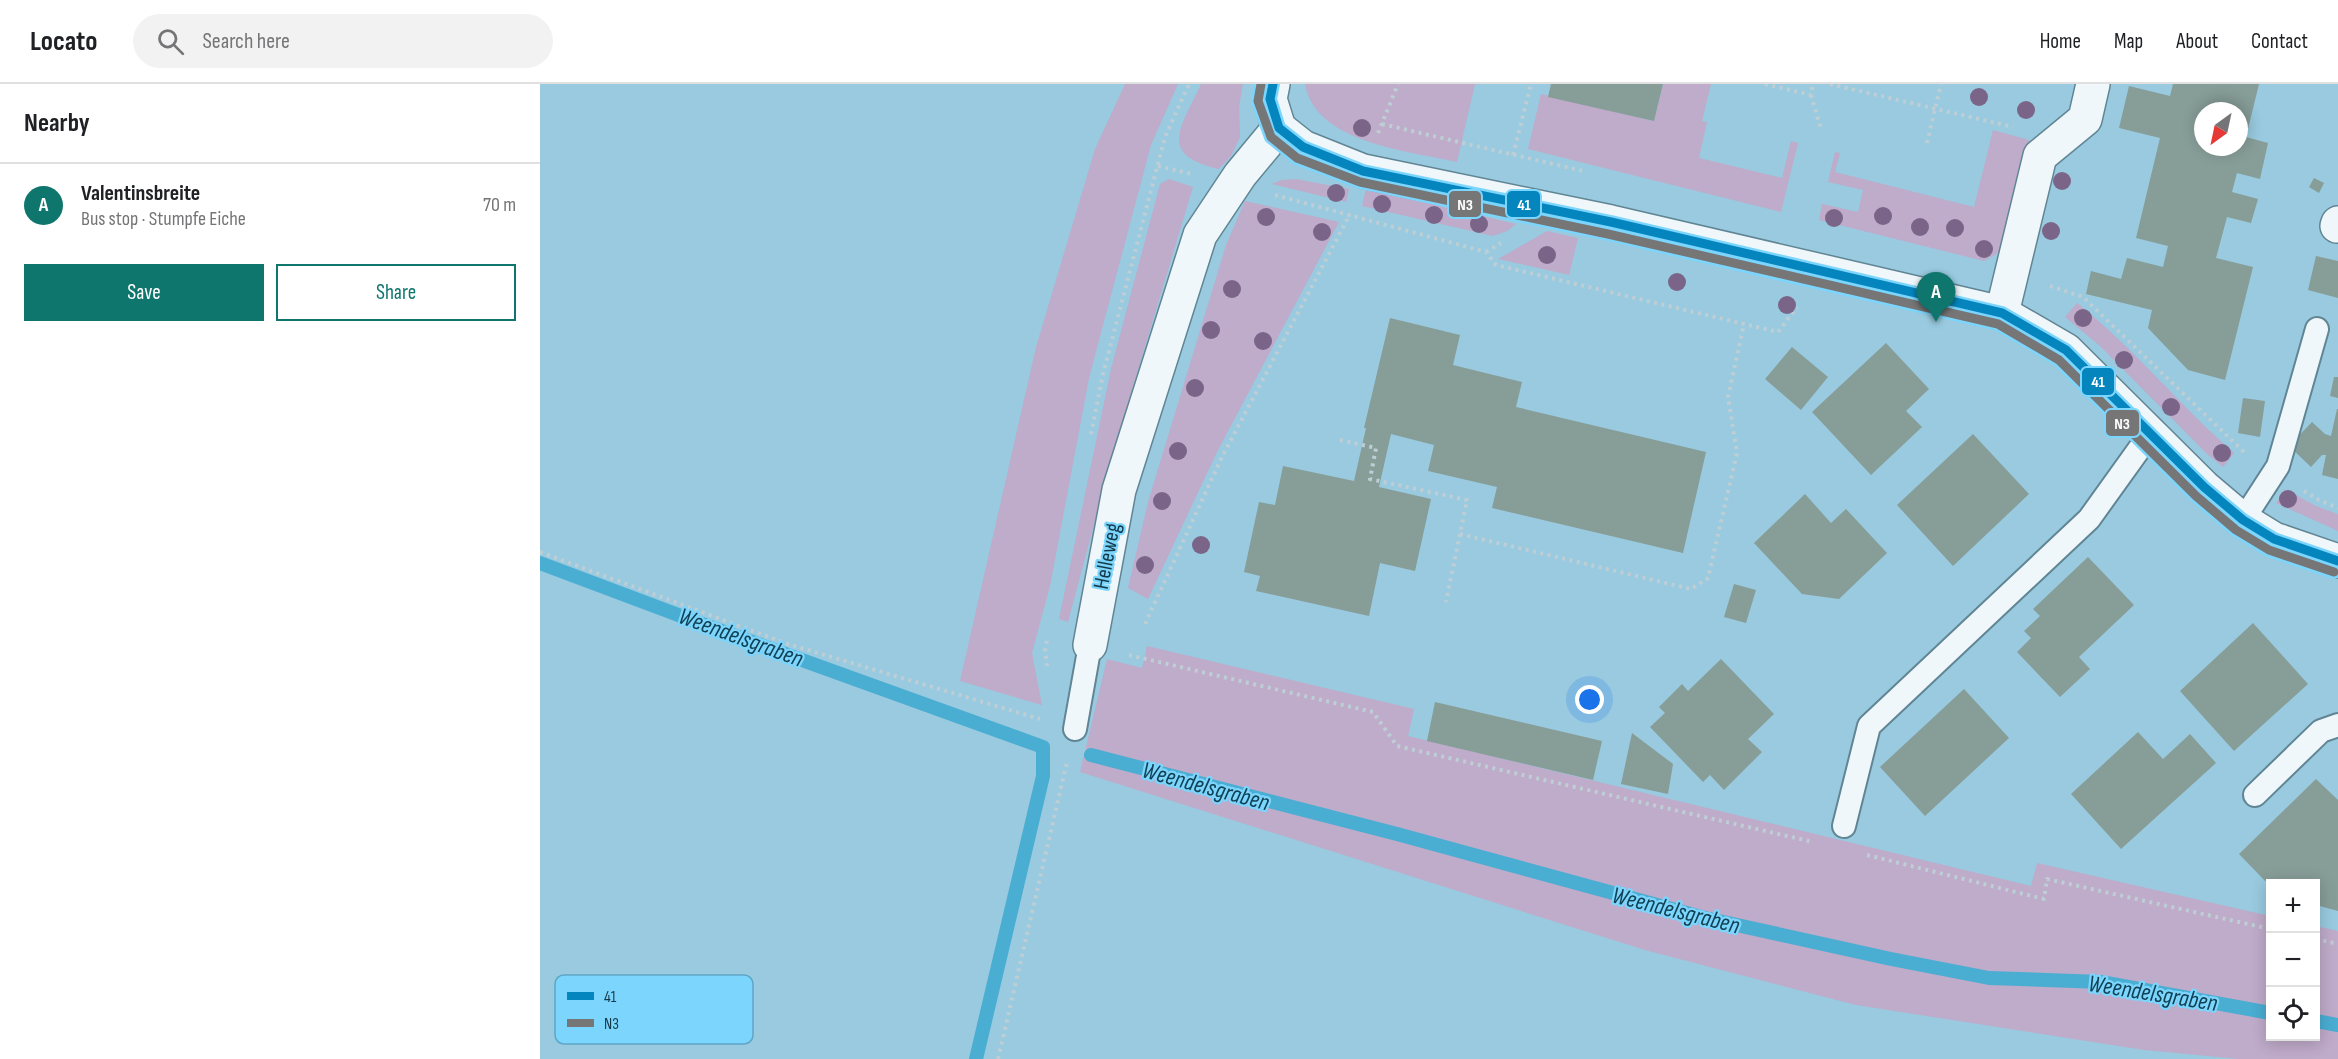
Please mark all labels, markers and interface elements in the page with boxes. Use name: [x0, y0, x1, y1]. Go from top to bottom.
search box: [133, 14, 553, 68]
text: Locato: [30, 25, 97, 58]
icon: search: [154, 25, 187, 58]
text: Search here: [202, 28, 290, 55]
text: Home: [2040, 29, 2081, 54]
text: Map: [2114, 29, 2143, 54]
text: About: [2176, 29, 2218, 54]
text: Contact: [2251, 29, 2308, 54]
north arrow: [2194, 102, 2248, 156]
text: Nearby: [24, 108, 90, 139]
text: Valentinsbreite: [81, 180, 200, 207]
line badge: N3: [1448, 190, 1482, 218]
line badge: 41: [1506, 190, 1541, 218]
text: A: [39, 193, 48, 217]
text: 70 m: [483, 193, 516, 217]
text: N3: [1457, 196, 1473, 215]
text: 41: [1517, 196, 1532, 215]
text: Bus stop · Stumpfe Eiche: [81, 207, 246, 231]
button: Save: [24, 264, 264, 321]
button: Share: [276, 264, 516, 321]
pin: A: [1916, 272, 1956, 322]
line badge: 41: [2081, 367, 2115, 396]
text: 41: [2091, 373, 2106, 392]
line badge: N3: [2105, 409, 2140, 437]
text: N3: [2114, 415, 2130, 434]
street label: Helleweg: [1088, 521, 1127, 592]
water label: Weendelsgraben: [675, 602, 807, 673]
your location: [1575, 685, 1604, 714]
water label: Weendelsgraben: [1139, 756, 1273, 817]
map controls: [2266, 879, 2320, 1041]
button: +: [2266, 879, 2320, 933]
water label: Weendelsgraben: [1609, 881, 1743, 940]
button: −: [2266, 933, 2320, 987]
water label: Weendelsgraben: [2086, 969, 2220, 1018]
legend: [555, 975, 753, 1044]
button: locate: [2266, 987, 2320, 1041]
text: 41: [604, 988, 617, 1007]
text: N3: [604, 1015, 619, 1034]

